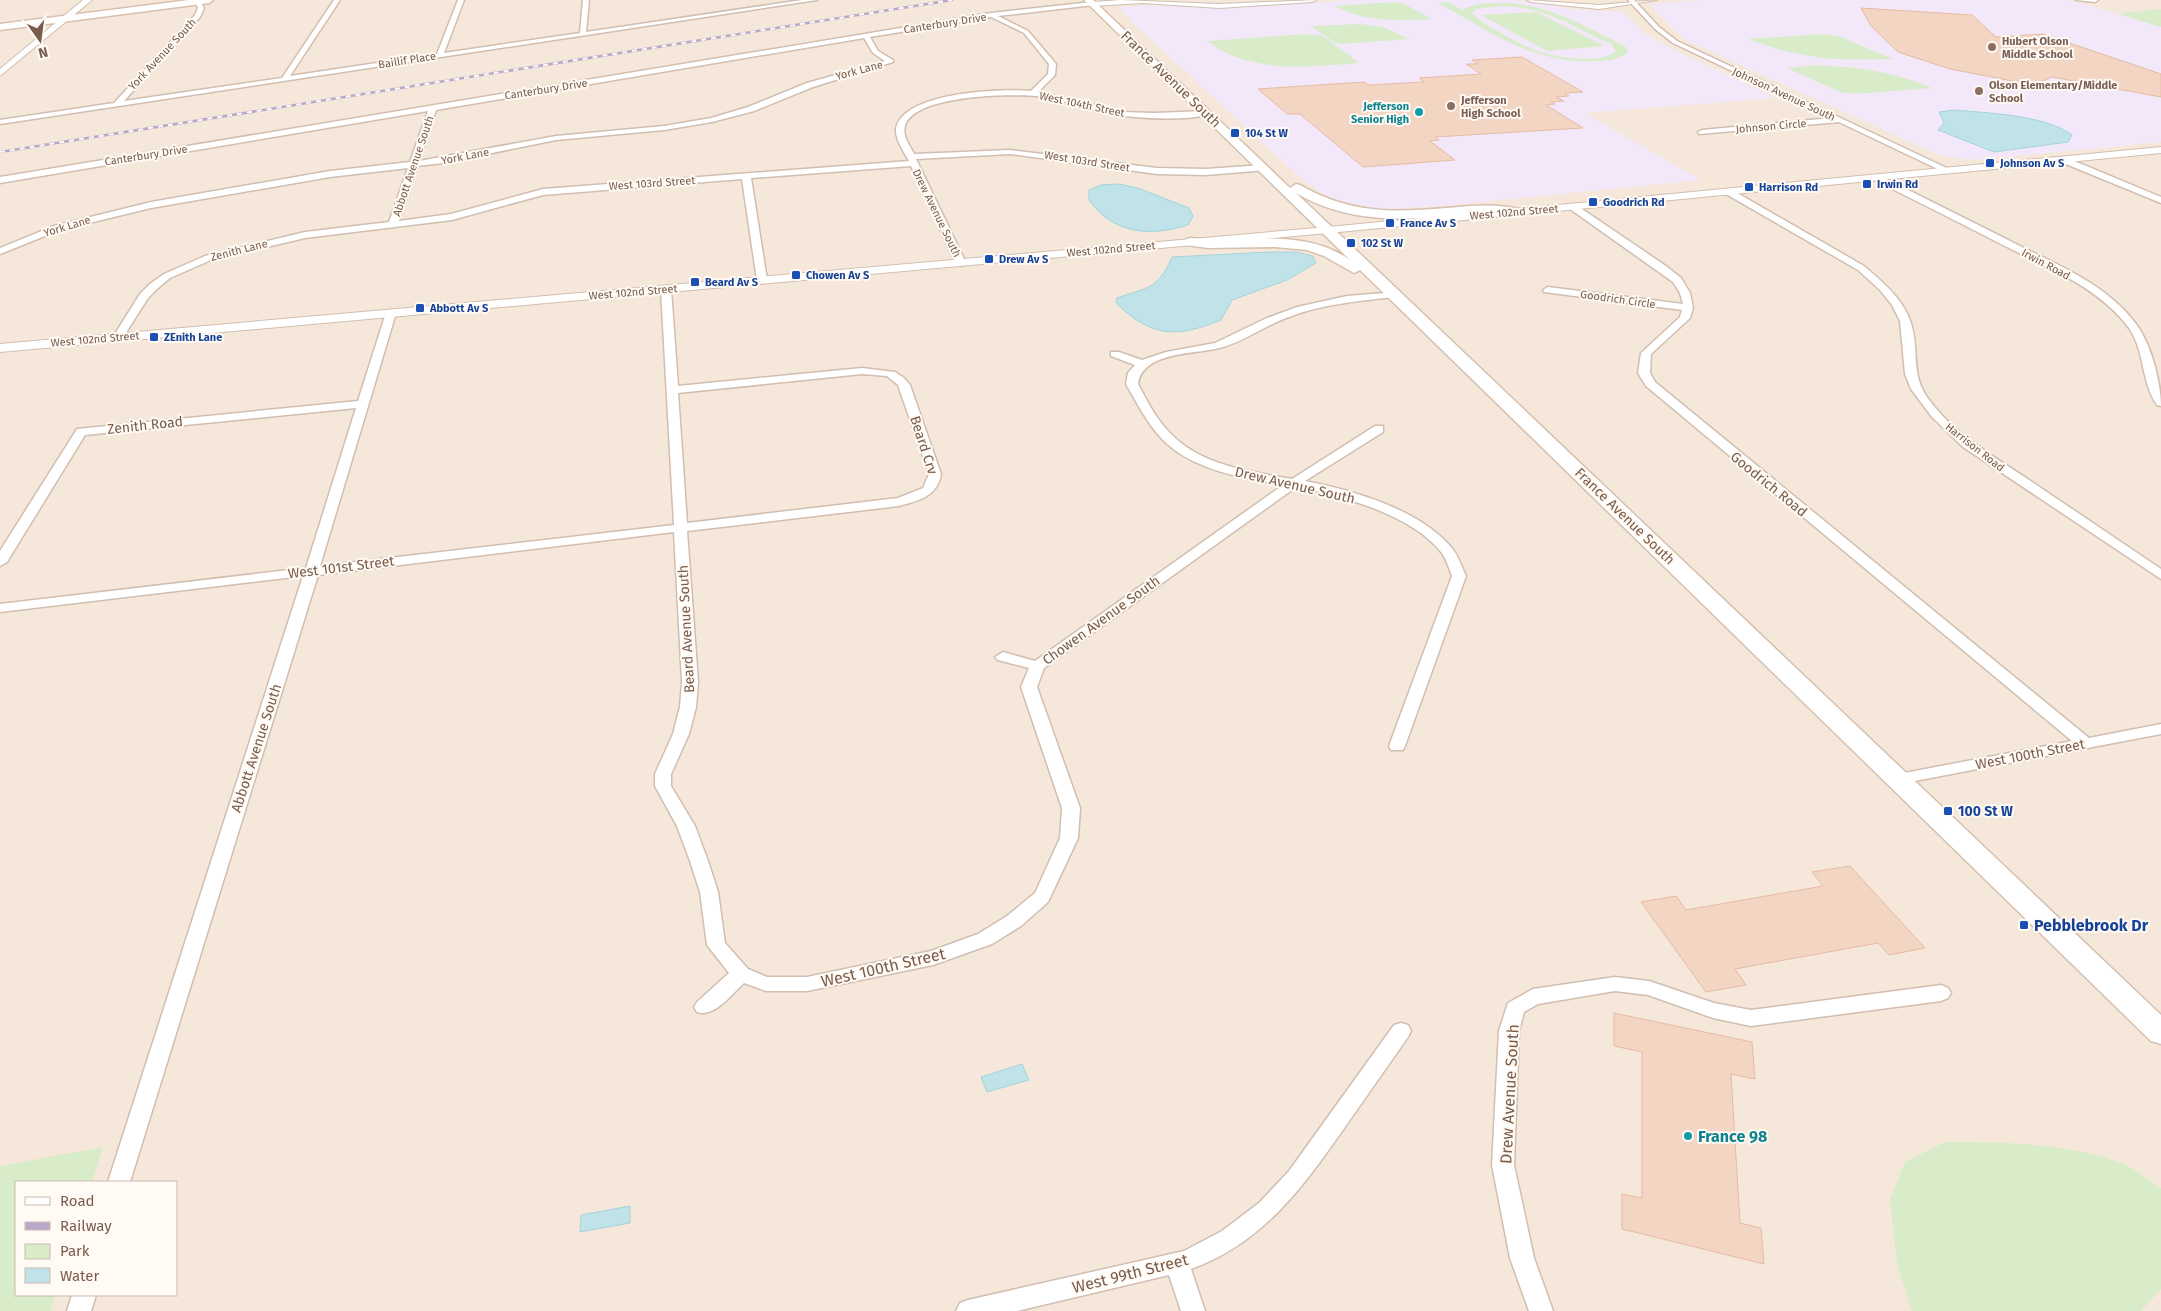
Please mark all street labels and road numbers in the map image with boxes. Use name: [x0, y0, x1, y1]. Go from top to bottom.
street label: Canterbury Drive: [903, 11, 988, 36]
street label: York Avenue South: [126, 16, 199, 93]
street label: France Avenue South: [1117, 27, 1224, 131]
street label: Baillif Place: [377, 50, 437, 71]
street label: York Lane: [834, 58, 884, 83]
street label: Johnson Avenue South: [1730, 65, 1837, 124]
street label: Canterbury Drive: [504, 77, 589, 102]
street label: West 104th Street: [1038, 89, 1126, 120]
street label: Abbott Avenue South: [390, 114, 437, 218]
street label: Johnson Circle: [1735, 117, 1807, 136]
street label: Canterbury Drive: [104, 143, 189, 168]
street label: York Lane: [440, 145, 490, 167]
street label: West 103rd Street: [1043, 148, 1131, 175]
street label: Drew Avenue South: [910, 167, 964, 259]
street label: West 103rd Street: [608, 174, 696, 193]
street label: West 102nd Street: [1469, 202, 1559, 223]
street label: York Lane: [42, 213, 92, 240]
street label: Zenith Lane: [209, 237, 269, 264]
street label: West 102nd Street: [1066, 239, 1156, 260]
street label: Irwin Road: [2019, 246, 2072, 283]
street label: West 102nd Street: [588, 282, 678, 303]
street label: Goodrich Circle: [1579, 288, 1656, 311]
street label: West 102nd Street: [50, 329, 140, 350]
street label: Zenith Road: [106, 413, 184, 438]
street label: Beard Crv: [906, 414, 941, 477]
street label: Harrison Road: [1943, 420, 2007, 474]
street label: Goodrich Road: [1727, 448, 1810, 521]
street label: Drew Avenue South: [1233, 463, 1357, 508]
street label: France Avenue South: [1571, 464, 1678, 568]
street label: West 101st Street: [287, 552, 396, 582]
street label: Beard Avenue South: [675, 565, 698, 693]
street label: Chowen Avenue South: [1039, 572, 1163, 669]
street label: Abbott Avenue South: [228, 682, 285, 815]
street label: West 100th Street: [1974, 735, 2087, 773]
street label: West 100th Street: [819, 944, 947, 991]
street label: Drew Avenue South: [1496, 1023, 1523, 1165]
street label: West 99th Street: [1070, 1250, 1190, 1297]

